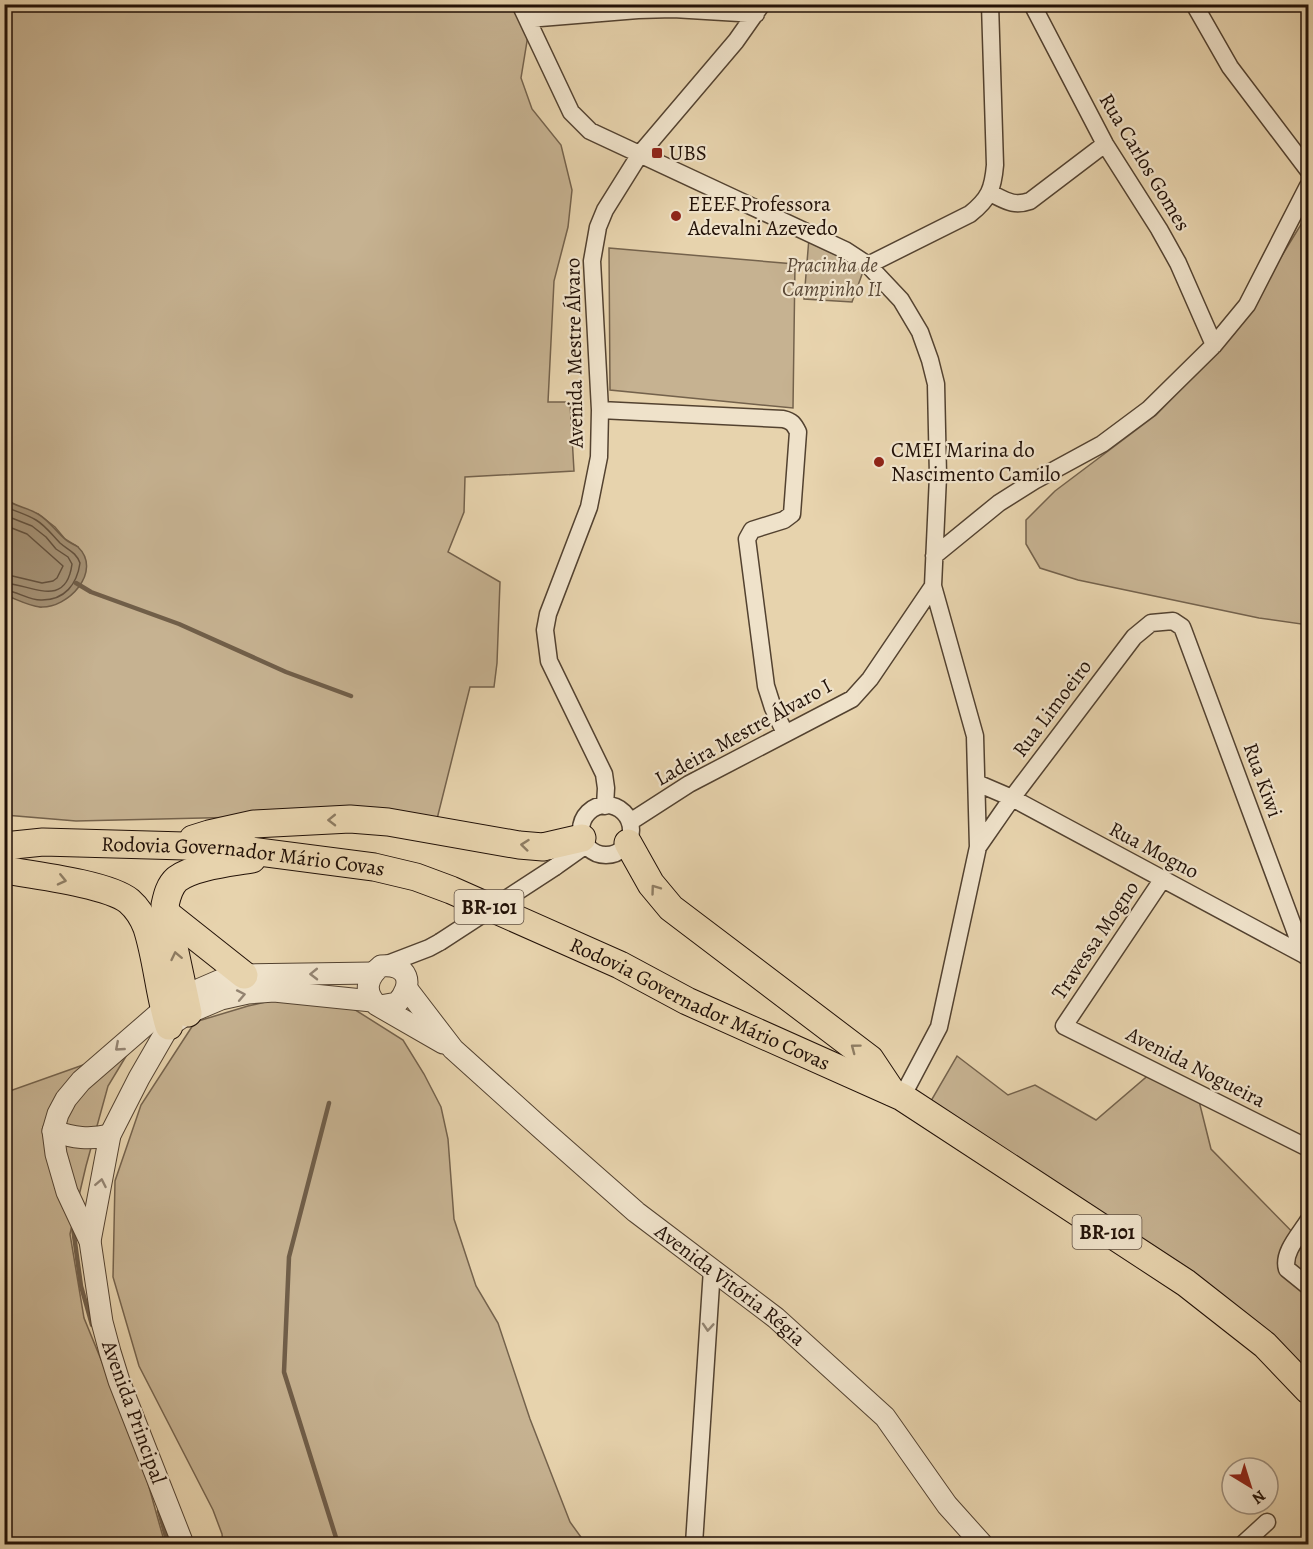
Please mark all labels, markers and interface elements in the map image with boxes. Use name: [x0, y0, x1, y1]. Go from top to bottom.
street label: Rua Carlos Gomes: [1093, 88, 1197, 236]
place label: UBS: [669, 139, 707, 167]
marker: UBS: [650, 146, 664, 160]
place label: EEEF Professora Adevalni Azevedo: [687, 190, 838, 242]
marker: EEEF Professora Adevalni Azevedo: [669, 209, 683, 223]
park label: Pracinha de Campinho II: [782, 251, 883, 303]
street label: Avenida Mestre Álvaro: [558, 258, 590, 449]
place label: CMEI Marina do Nascimento Camilo: [891, 436, 1061, 488]
marker: CMEI Marina do Nascimento Camilo: [872, 455, 886, 469]
street label: Rua Limoeiro: [1006, 653, 1098, 763]
street label: Ladeira Mestre Álvaro I: [650, 672, 836, 792]
street label: Rua Kiwi: [1237, 739, 1289, 821]
one-way arrow: [328, 814, 337, 826]
street label: Rua Mogno: [1104, 815, 1204, 885]
street label: Rodovia Governador Mário Covas: [101, 830, 388, 883]
one-way arrow: [521, 840, 530, 852]
one-way arrow: [57, 873, 67, 886]
street label: Travessa Mogno: [1045, 875, 1145, 1005]
one-way arrow: [651, 885, 662, 896]
road number: BR-101: [454, 890, 524, 924]
street label: Rodovia Governador Mário Covas: [565, 931, 835, 1077]
one-way arrow: [170, 951, 183, 961]
one-way arrow: [309, 968, 318, 980]
one-way arrow: [236, 989, 246, 1002]
street label: Avenida Nogueira: [1121, 1019, 1271, 1114]
one-way arrow: [115, 1040, 126, 1051]
one-way arrow: [850, 1044, 861, 1055]
one-way arrow: [94, 1179, 107, 1189]
road number: BR-101: [1072, 1215, 1142, 1249]
street label: Avenida Vitória Régia: [649, 1217, 812, 1353]
one-way arrow: [701, 1323, 714, 1332]
street label: Avenida Principal: [95, 1336, 173, 1488]
north arrow: [1220, 1456, 1280, 1516]
text: N: [1247, 1485, 1270, 1510]

